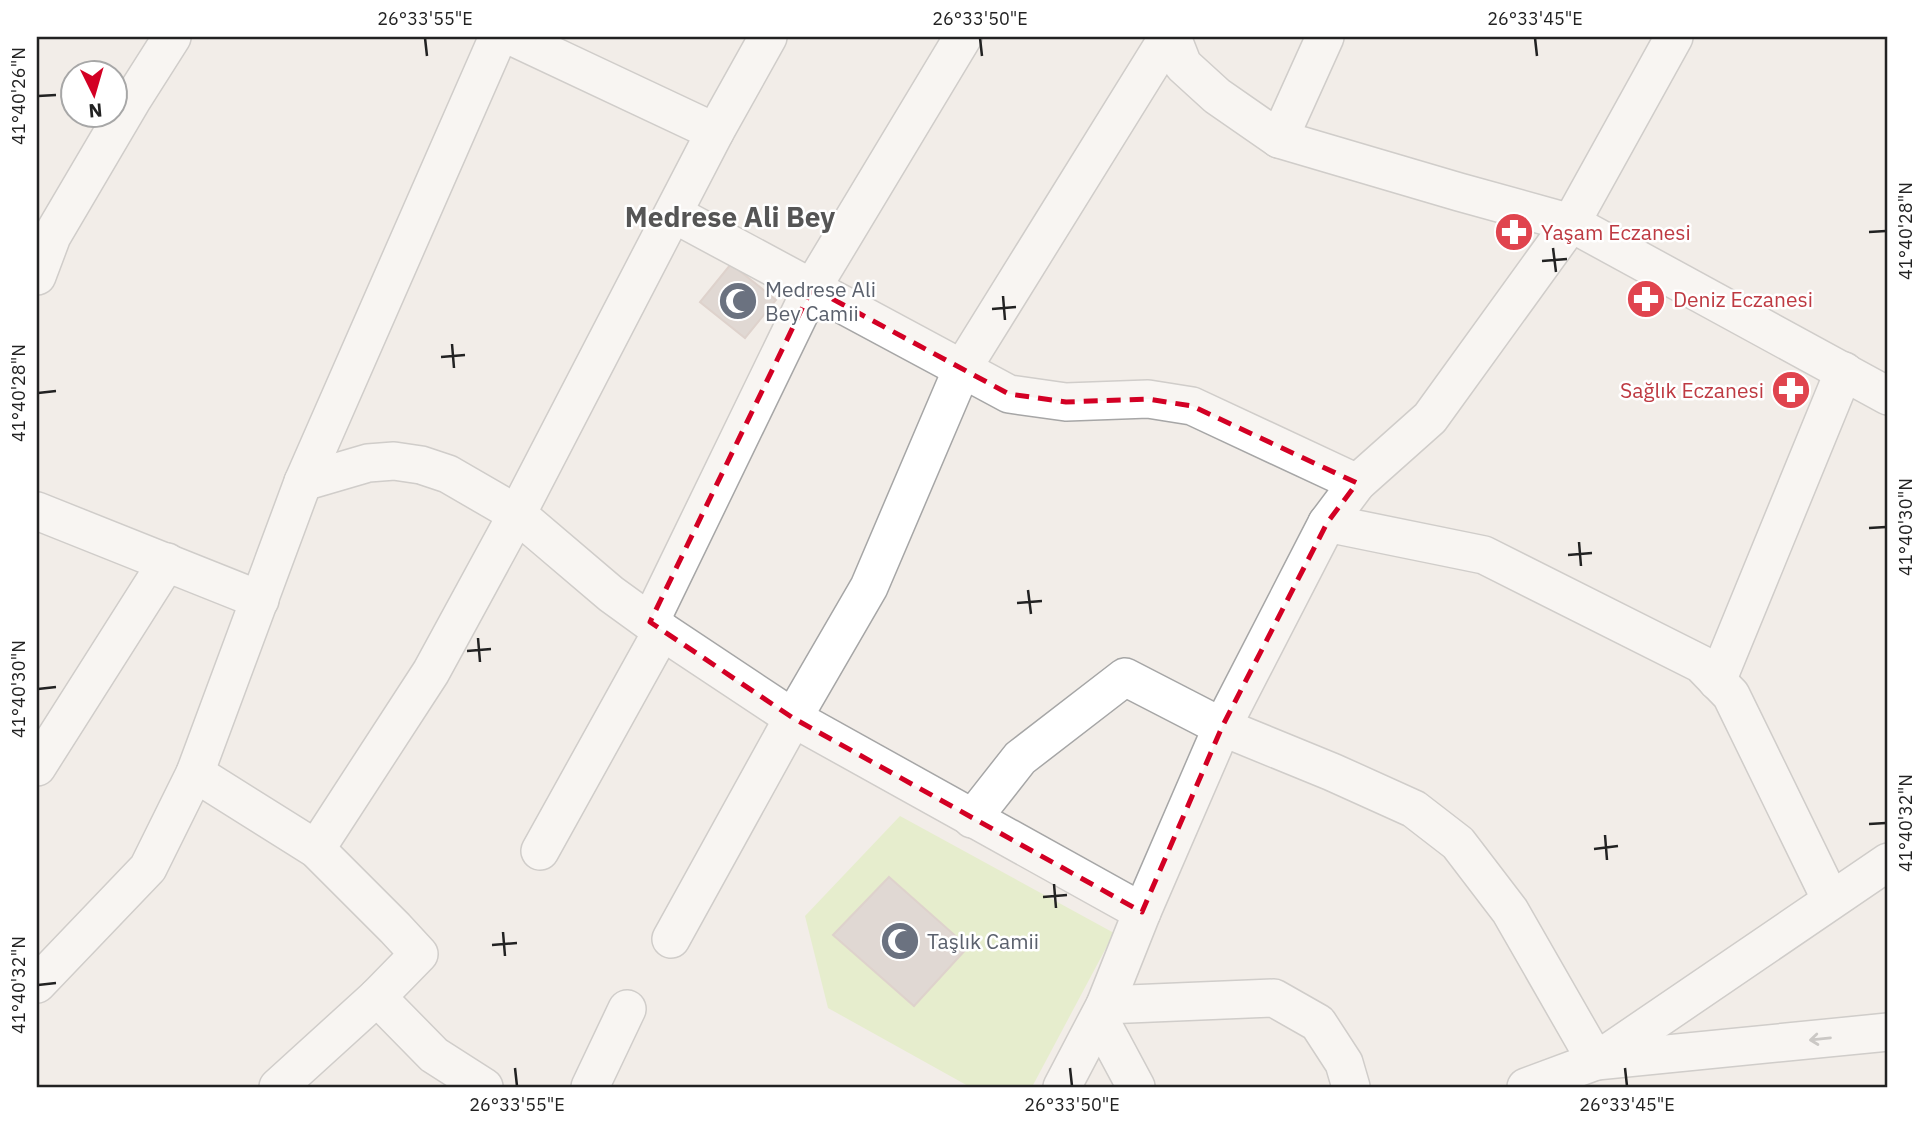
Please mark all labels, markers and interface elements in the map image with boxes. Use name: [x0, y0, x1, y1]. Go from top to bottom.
text: 26°33'55"E: [377, 7, 473, 30]
text: 26°33'50"E: [932, 7, 1028, 30]
text: 26°33'45"E: [1487, 7, 1583, 30]
text: 41°40'26"N: [7, 47, 30, 145]
north arrow: [60, 60, 130, 130]
text: N: [88, 98, 103, 123]
text: 41°40'28"N: [1894, 182, 1917, 280]
district label: Medrese Ali Bey: [625, 198, 835, 235]
pharmacy icon: Yaşam Eczanesi: [1493, 211, 1535, 253]
place label: Yaşam Eczanesi: [1541, 218, 1691, 246]
place label: Medrese Ali Bey Camii: [765, 275, 876, 327]
pharmacy icon: Deniz Eczanesi: [1625, 278, 1667, 320]
mosque icon: Medrese Ali Bey Camii: [717, 280, 759, 322]
place label: Deniz Eczanesi: [1673, 285, 1813, 313]
text: 41°40'28"N: [7, 344, 30, 442]
pharmacy icon: Sağlık Eczanesi: [1770, 369, 1812, 411]
place label: Sağlık Eczanesi: [1620, 376, 1764, 404]
text: 41°40'30"N: [1894, 478, 1917, 576]
text: 41°40'30"N: [7, 640, 30, 738]
text: 41°40'32"N: [1894, 774, 1917, 872]
mosque icon: Taşlık Camii: [879, 920, 921, 962]
place label: Taşlık Camii: [927, 927, 1039, 955]
text: 41°40'32"N: [7, 936, 30, 1034]
one-way arrow: [1810, 1032, 1832, 1045]
text: 26°33'55"E: [469, 1093, 565, 1116]
text: 26°33'50"E: [1024, 1093, 1120, 1116]
text: 26°33'45"E: [1579, 1093, 1675, 1116]

